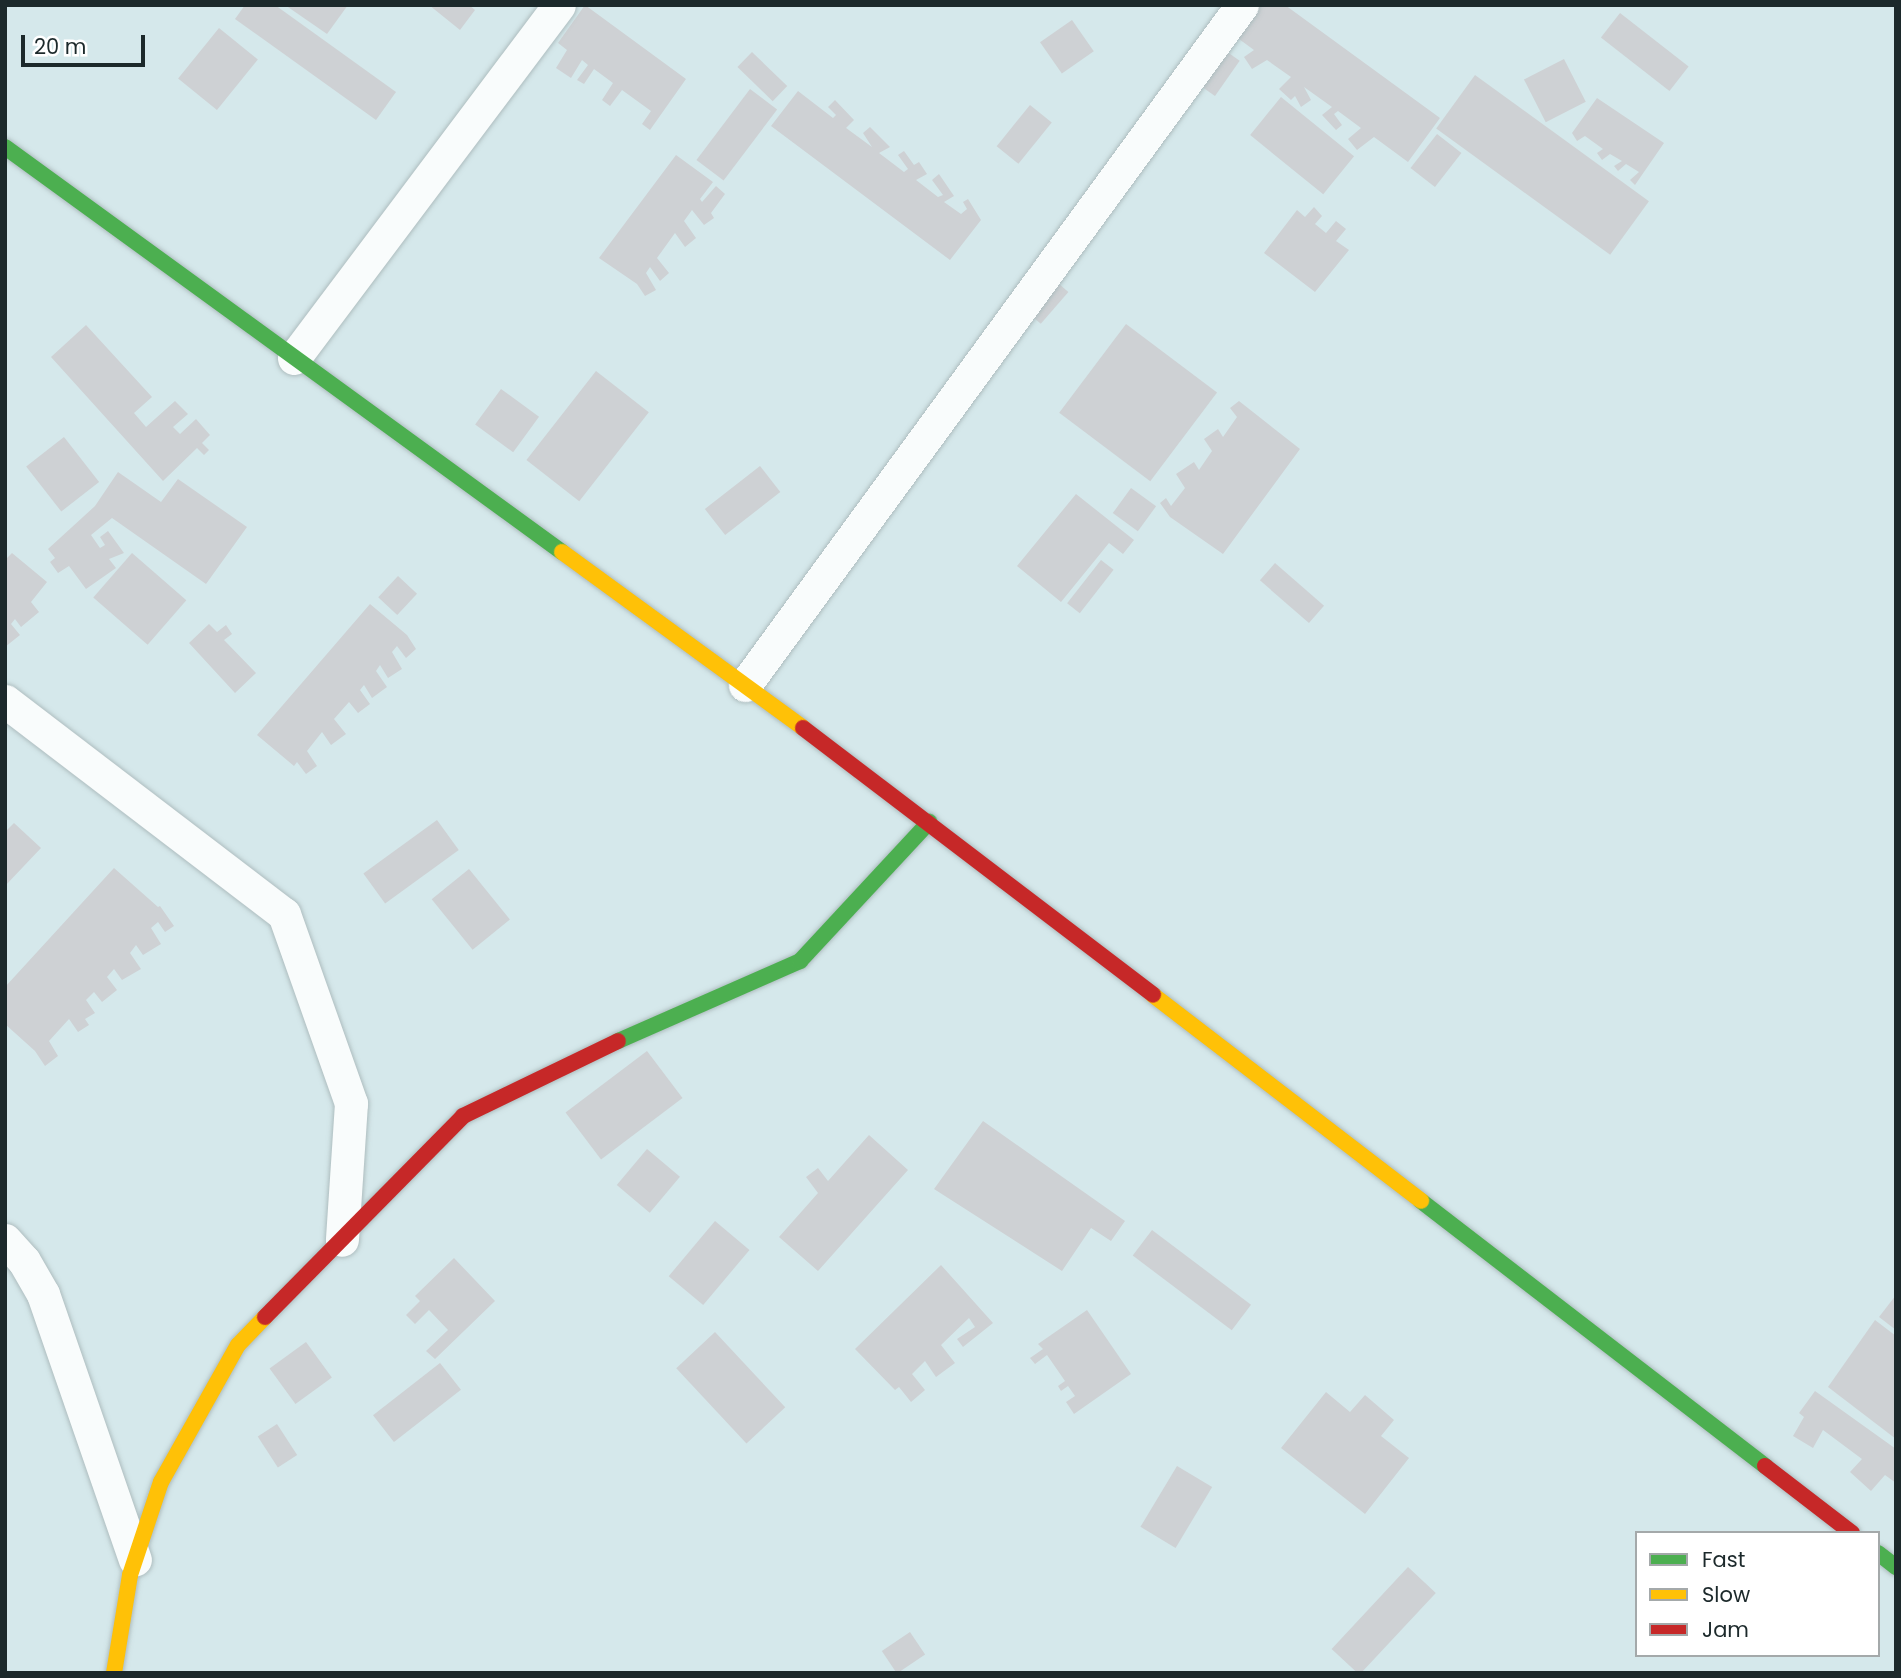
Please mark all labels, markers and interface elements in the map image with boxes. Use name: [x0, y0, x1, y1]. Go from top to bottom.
scale bar: [24, 21, 149, 65]
text: 20 m: [34, 32, 87, 61]
legend: [1635, 1531, 1880, 1657]
text: Fast: [1702, 1545, 1745, 1574]
text: Slow: [1702, 1580, 1750, 1609]
text: Jam: [1702, 1615, 1749, 1644]

